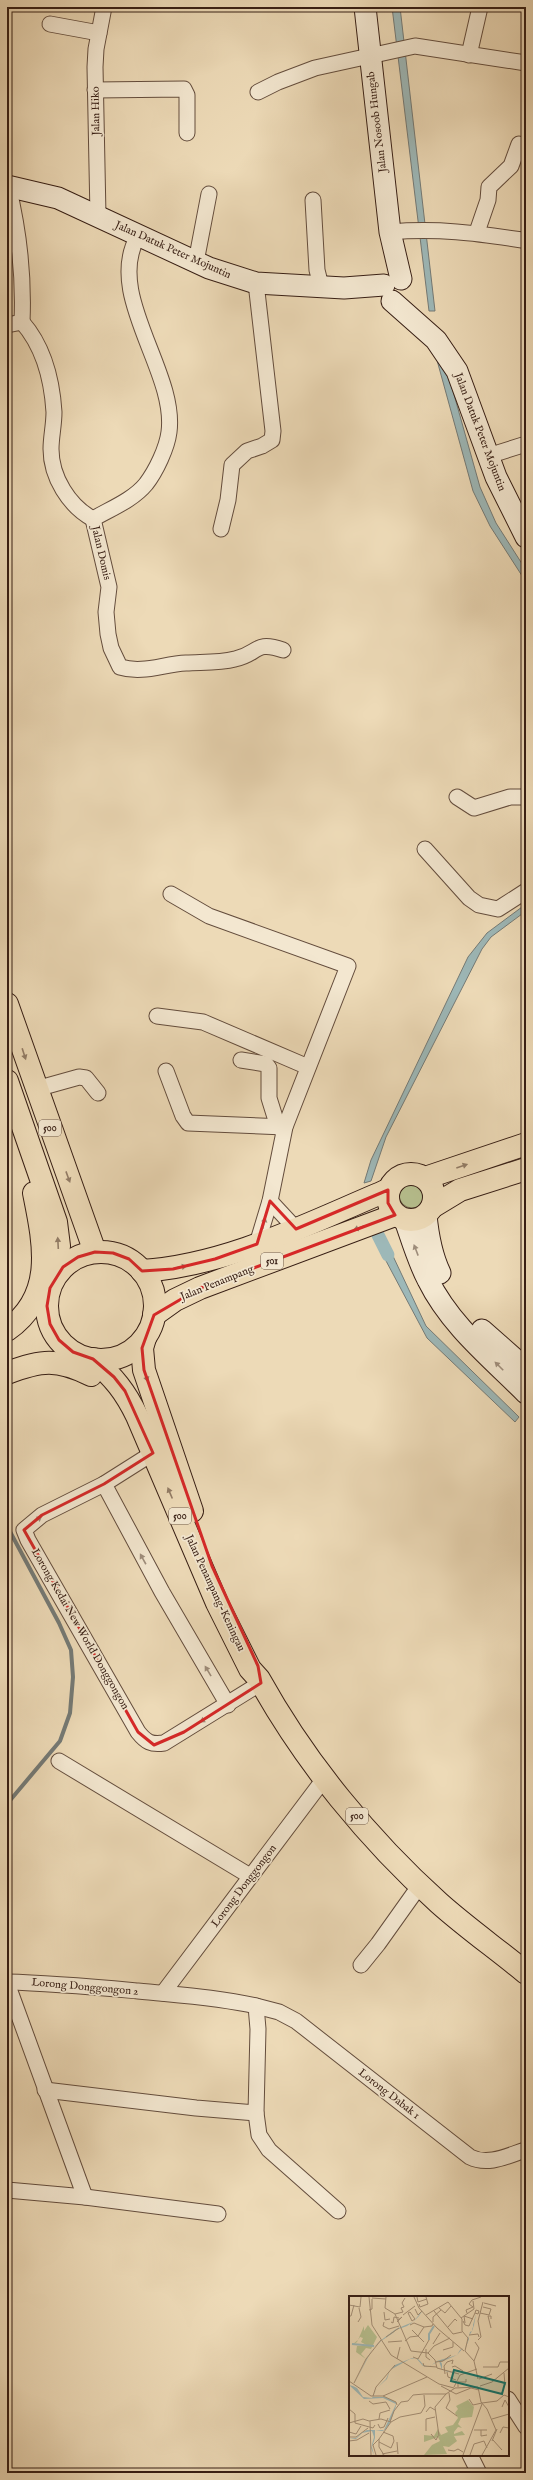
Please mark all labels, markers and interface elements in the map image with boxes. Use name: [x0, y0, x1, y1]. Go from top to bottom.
street label: Jalan Nosoob Hungab: [364, 71, 390, 175]
street label: Jalan Hiko: [89, 86, 103, 138]
street label: Jalan Datuk Peter Mojuntin: [111, 217, 233, 282]
street label: Jalan Datuk Peter Mojuntin: [450, 369, 509, 493]
street label: Jalan Domis: [88, 523, 114, 582]
one-way arrow: [22, 1048, 28, 1060]
road number: 500: [39, 1120, 61, 1136]
one-way arrow: [456, 1162, 468, 1168]
one-way arrow: [65, 1171, 71, 1183]
one-way arrow: [262, 1217, 268, 1229]
one-way arrow: [352, 1226, 364, 1232]
one-way arrow: [55, 1237, 62, 1249]
one-way arrow: [413, 1244, 419, 1256]
road number: 501: [261, 1253, 283, 1269]
street label: Jalan Penampang: [176, 1262, 257, 1305]
one-way arrow: [175, 1264, 187, 1270]
one-way arrow: [494, 1361, 503, 1371]
one-way arrow: [143, 1371, 149, 1383]
one-way arrow: [167, 1488, 173, 1499]
road number: 500: [169, 1508, 191, 1524]
one-way arrow: [31, 1516, 42, 1524]
street label: Jalan Penampang-Keningau: [181, 1531, 248, 1654]
street label: Lorong Kedai New World Donggongon: [28, 1546, 132, 1712]
one-way arrow: [140, 1553, 147, 1564]
one-way arrow: [205, 1665, 212, 1677]
one-way arrow: [199, 1716, 211, 1723]
road number: 500: [346, 1808, 368, 1824]
street label: Lorong Donggongon: [208, 1842, 280, 1930]
street label: Lorong Donggongon 2: [31, 1975, 139, 1999]
street label: Lorong Dabak 1: [355, 2066, 423, 2122]
inset map: [349, 2296, 509, 2456]

